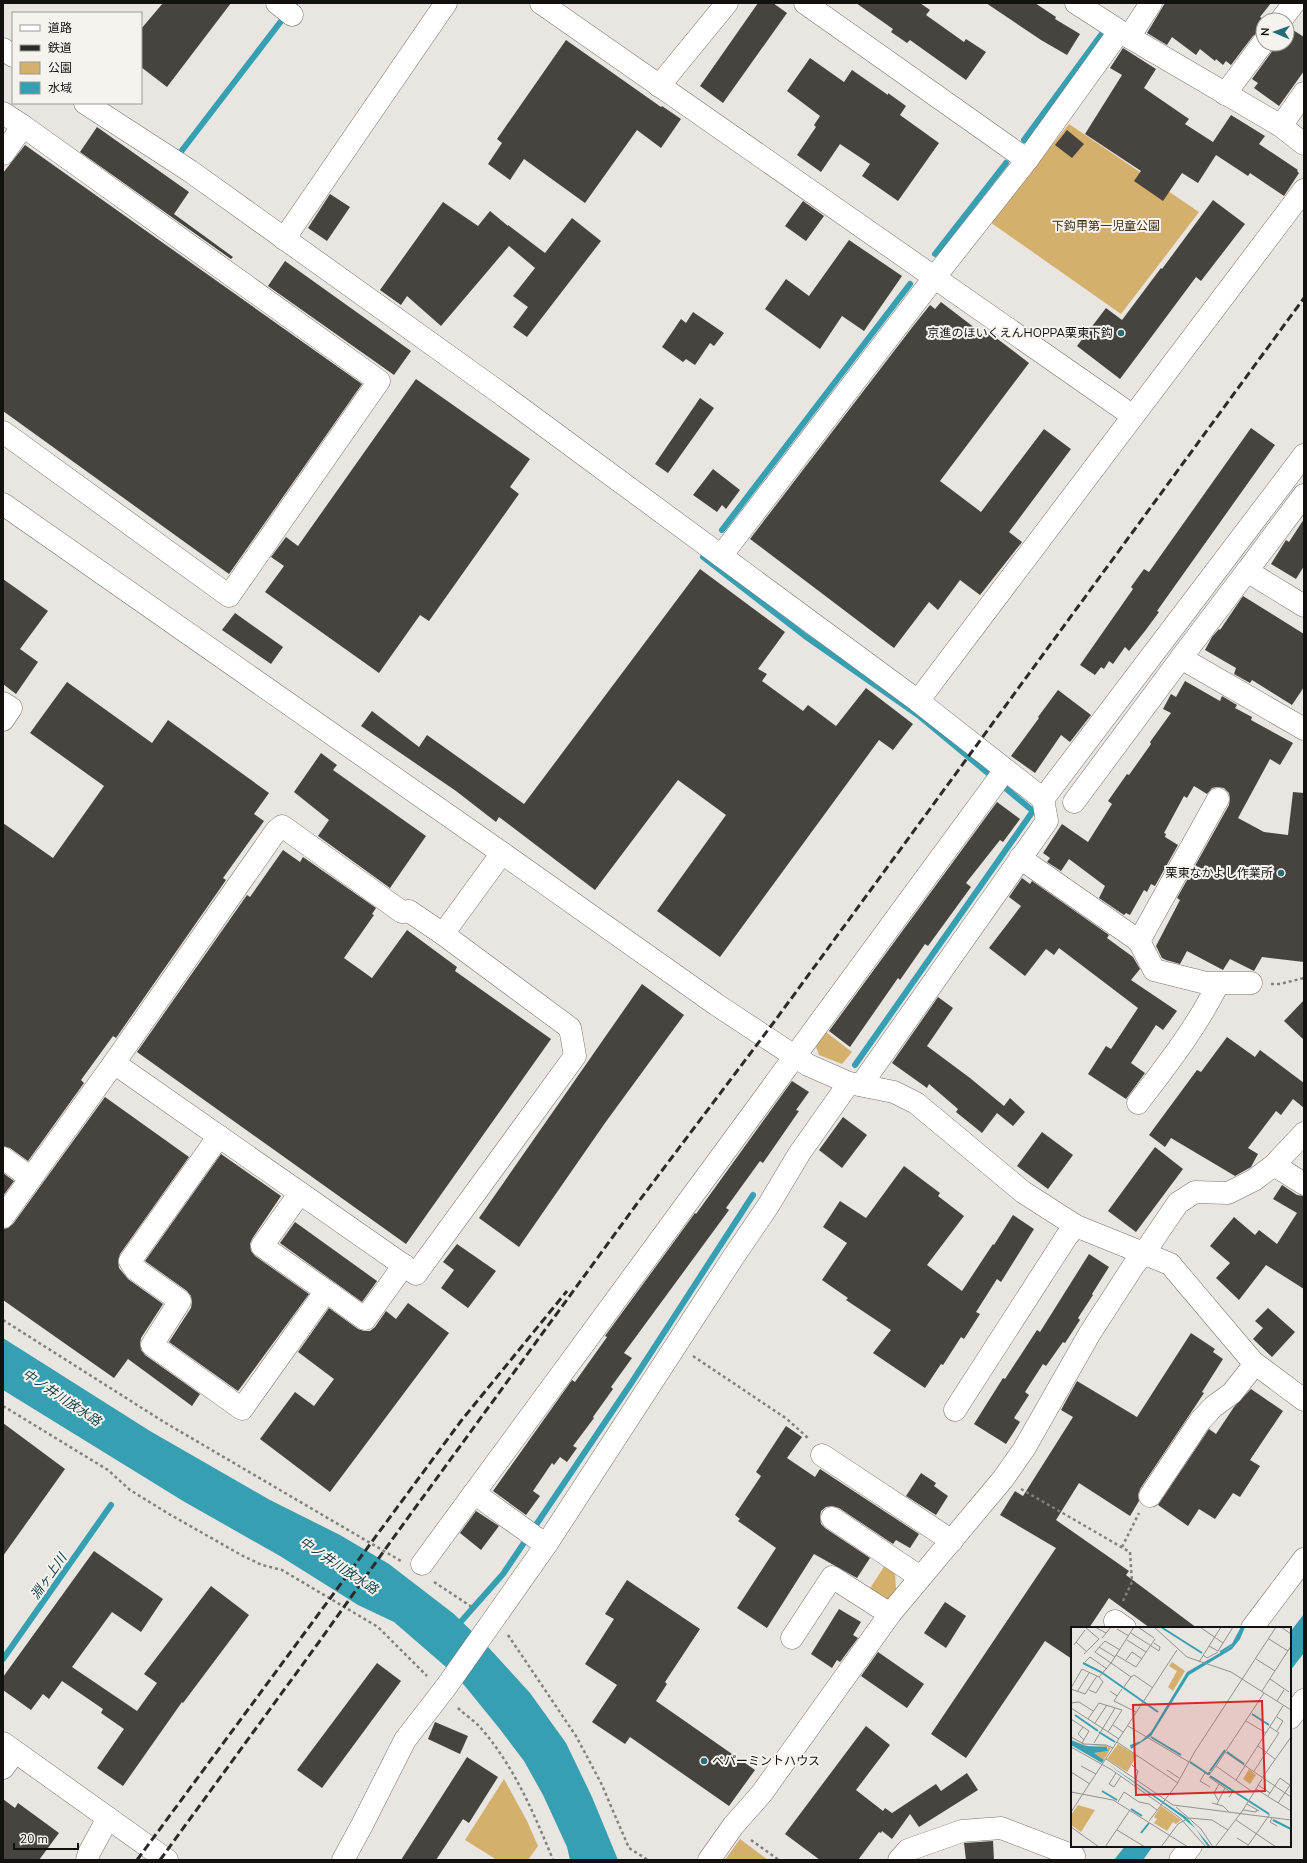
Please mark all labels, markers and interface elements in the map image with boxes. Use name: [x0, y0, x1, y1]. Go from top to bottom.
legend: [12, 12, 142, 104]
north arrow: [1255, 12, 1295, 52]
text: 道路: [48, 20, 72, 36]
text: N: [1258, 27, 1273, 36]
text: 鉄道: [48, 40, 72, 56]
text: 公園: [48, 60, 72, 76]
text: 水域: [48, 80, 72, 96]
park label: 下鈎甲第一児童公園: [1052, 218, 1160, 234]
place label: 京進のほいくえんHOPPA栗東下鈎: [928, 325, 1113, 341]
marker: 京進のほいくえんHOPPA栗東下鈎: [1116, 328, 1126, 338]
place label: 栗東なかよし作業所: [1166, 865, 1273, 881]
marker: 栗東なかよし作業所: [1276, 868, 1286, 878]
water label: 中ノ井川放水路: [19, 1365, 105, 1431]
water label: 中ノ井川放水路: [296, 1533, 382, 1599]
water label: 淵ヶ上川: [27, 1548, 72, 1603]
inset map: [1071, 1627, 1291, 1847]
place label: ペパーミントハウス: [712, 1753, 820, 1769]
marker: ペパーミントハウス: [699, 1756, 709, 1766]
scale bar: [14, 1825, 78, 1851]
text: 20 m: [20, 1831, 48, 1847]

